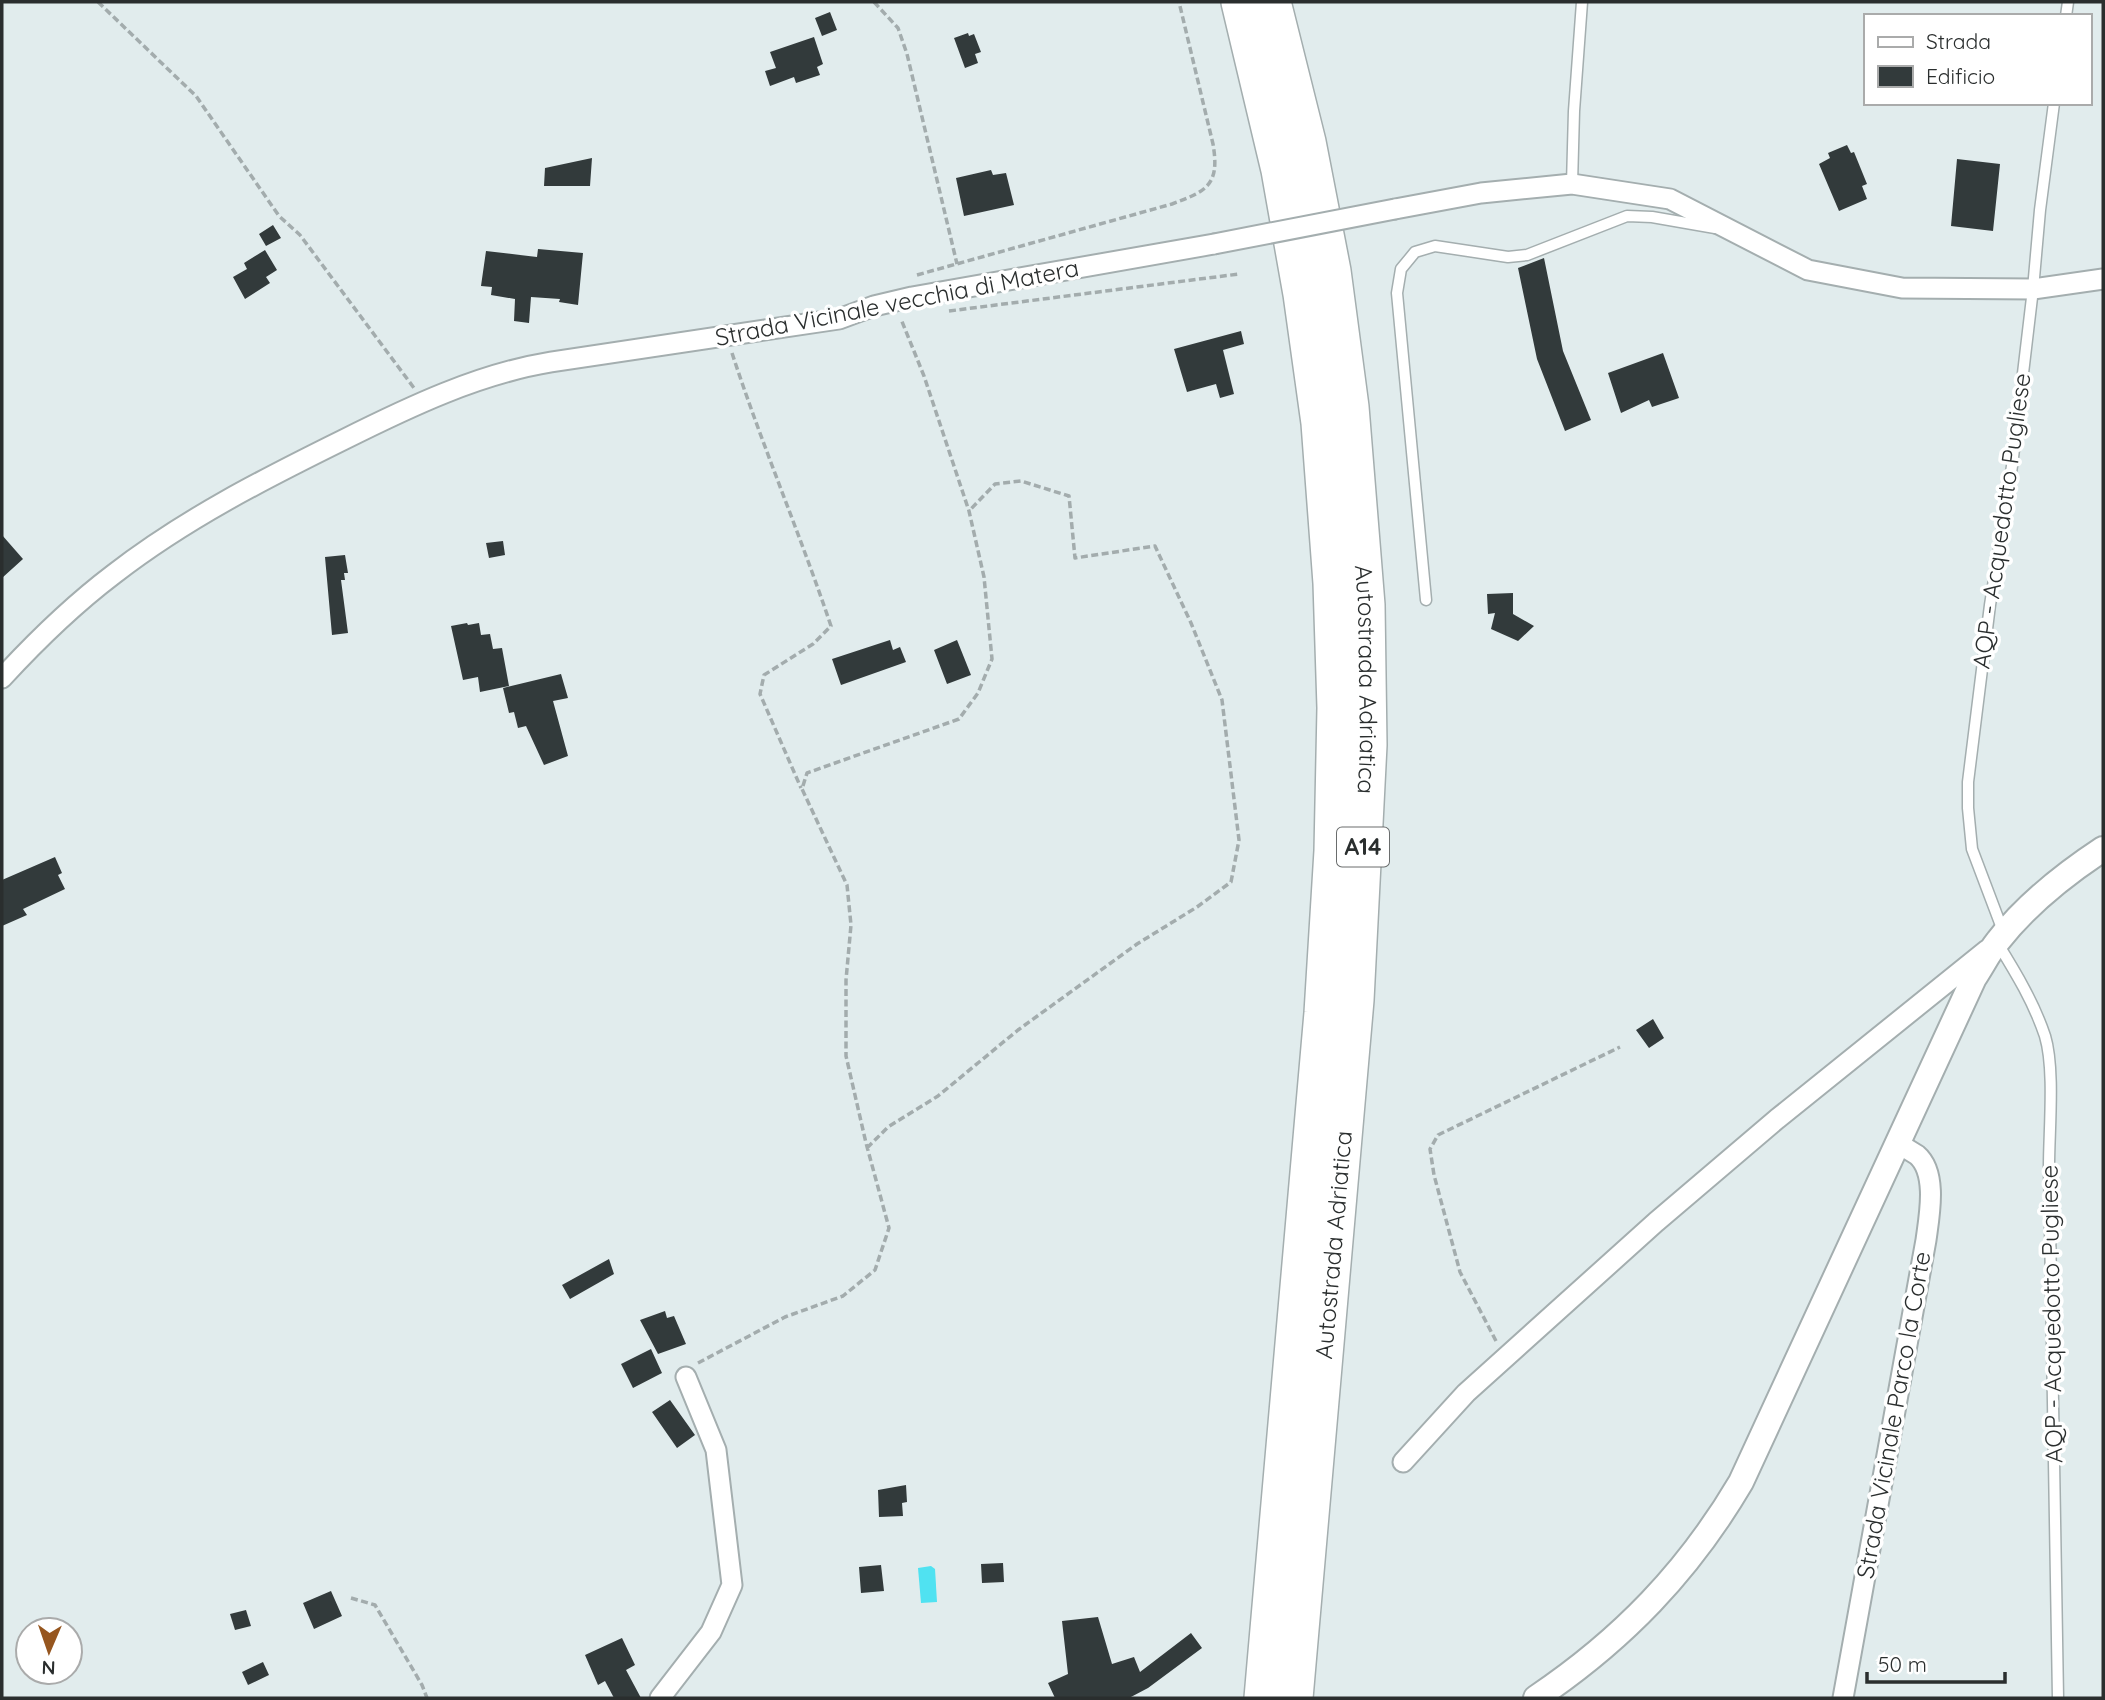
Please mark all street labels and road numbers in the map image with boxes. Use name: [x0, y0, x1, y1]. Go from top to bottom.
street label: Strada Vicinale vecchia di Matera: [712, 252, 1081, 352]
street label: AQP - Acquedotto Pugliese: [1965, 371, 2037, 671]
street label: Autostrada Adriatica: [1349, 564, 1384, 795]
road number: A14: [1337, 828, 1389, 866]
street label: Autostrada Adriatica: [1308, 1129, 1358, 1360]
street label: AQP - Acquedotto Pugliese: [2033, 1165, 2069, 1463]
street label: Strada Vicinale Parco la Corte: [1849, 1249, 1937, 1581]

